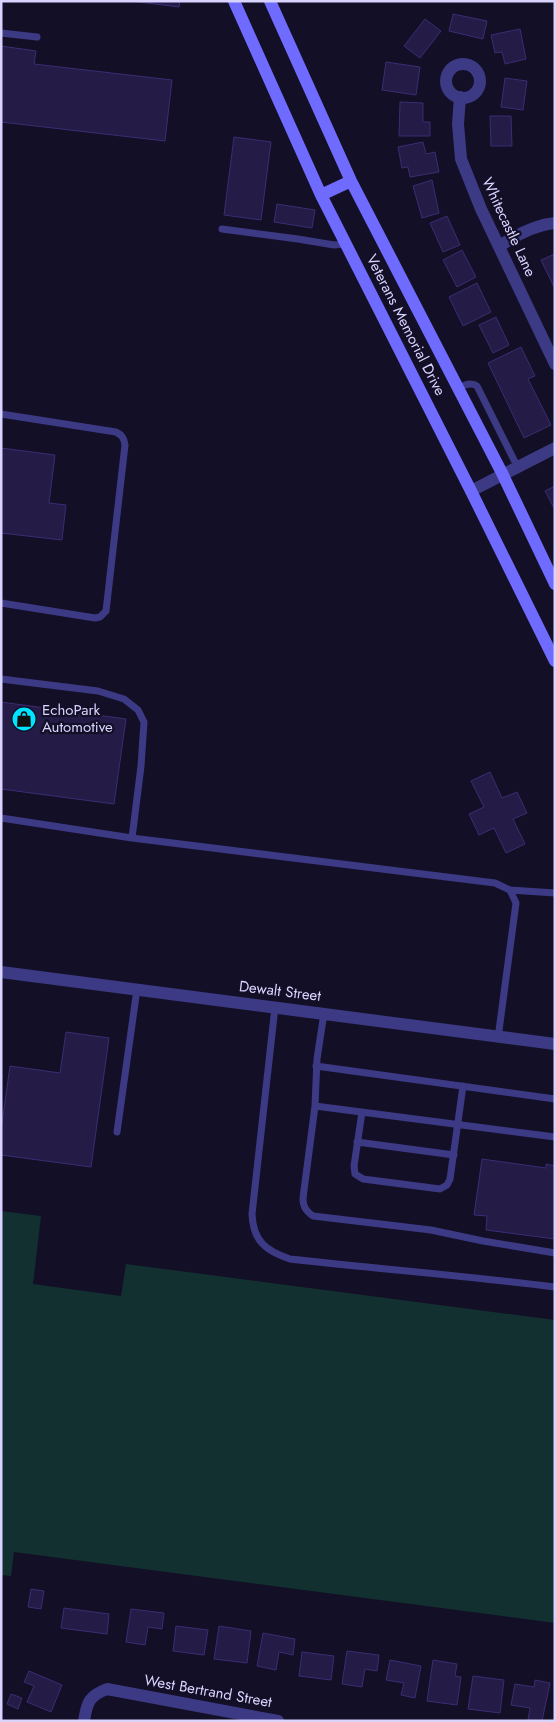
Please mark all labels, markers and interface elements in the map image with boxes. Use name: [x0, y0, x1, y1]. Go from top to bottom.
street label: Whitecastle Lane: [476, 174, 542, 280]
street label: Veterans Memorial Drive: [361, 251, 451, 400]
place label: EchoPark Automotive: [42, 699, 113, 738]
shop icon: EchoPark Automotive: [11, 706, 37, 732]
street label: Dewalt Street: [238, 975, 323, 1007]
street label: West Bertrand Street: [142, 1669, 274, 1713]

